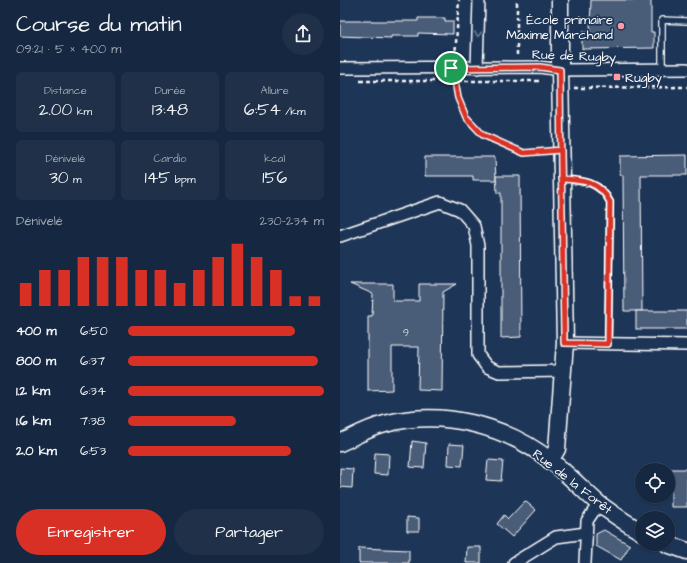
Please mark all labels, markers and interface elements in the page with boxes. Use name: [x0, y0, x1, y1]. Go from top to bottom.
text: Course du matin: [16, 9, 182, 40]
place label: École primaire Maxime Marchand: [506, 11, 613, 44]
button: share: [282, 13, 324, 55]
marker: École primaire Maxime Marchand: [616, 21, 626, 31]
one-way arrow: [474, 31, 482, 37]
text: 09:21 · 5 × 400 m: [16, 40, 121, 58]
street label: Rue de Rugby: [532, 46, 616, 67]
pin: [434, 51, 468, 85]
icon: arrive: [440, 57, 462, 79]
place label: Rugby: [625, 69, 662, 88]
marker: Rugby: [612, 72, 622, 82]
text: Distance: [44, 83, 87, 98]
text: Durée: [155, 83, 185, 98]
text: Allure: [261, 83, 289, 98]
text: 2.00: [39, 98, 72, 122]
text: 13:48: [152, 98, 188, 122]
text: 6:54: [244, 98, 281, 122]
text: km: [72, 104, 92, 119]
text: /km: [281, 104, 306, 119]
text: Dénivelé: [46, 151, 85, 166]
text: Cardio: [154, 151, 186, 166]
text: kcal: [264, 151, 285, 166]
text: 30: [49, 166, 69, 190]
text: 145: [144, 166, 170, 190]
text: 156: [262, 166, 287, 190]
text: m: [69, 172, 82, 187]
text: bpm: [170, 172, 196, 187]
text: Dénivelé: [16, 212, 63, 230]
text: 230–234 m: [259, 212, 324, 230]
text: 400 m: [16, 322, 57, 340]
text: 6:50: [80, 322, 108, 340]
house number: 9: [403, 325, 409, 340]
text: 800 m: [16, 352, 56, 370]
text: 6:37: [80, 352, 105, 370]
text: 1.2 km: [16, 382, 50, 400]
text: 6:34: [80, 382, 106, 400]
text: 1.6 km: [16, 412, 51, 430]
text: 7:38: [80, 412, 105, 430]
text: 2.0 km: [16, 442, 57, 460]
text: 6:53: [80, 442, 106, 460]
street label: Rue de la Forêt: [529, 445, 617, 519]
map controls: [635, 463, 675, 551]
button: locate: [635, 463, 675, 503]
button: Enregistrer: [16, 509, 166, 555]
button: Partager: [174, 509, 324, 555]
button: layers: [635, 511, 675, 551]

